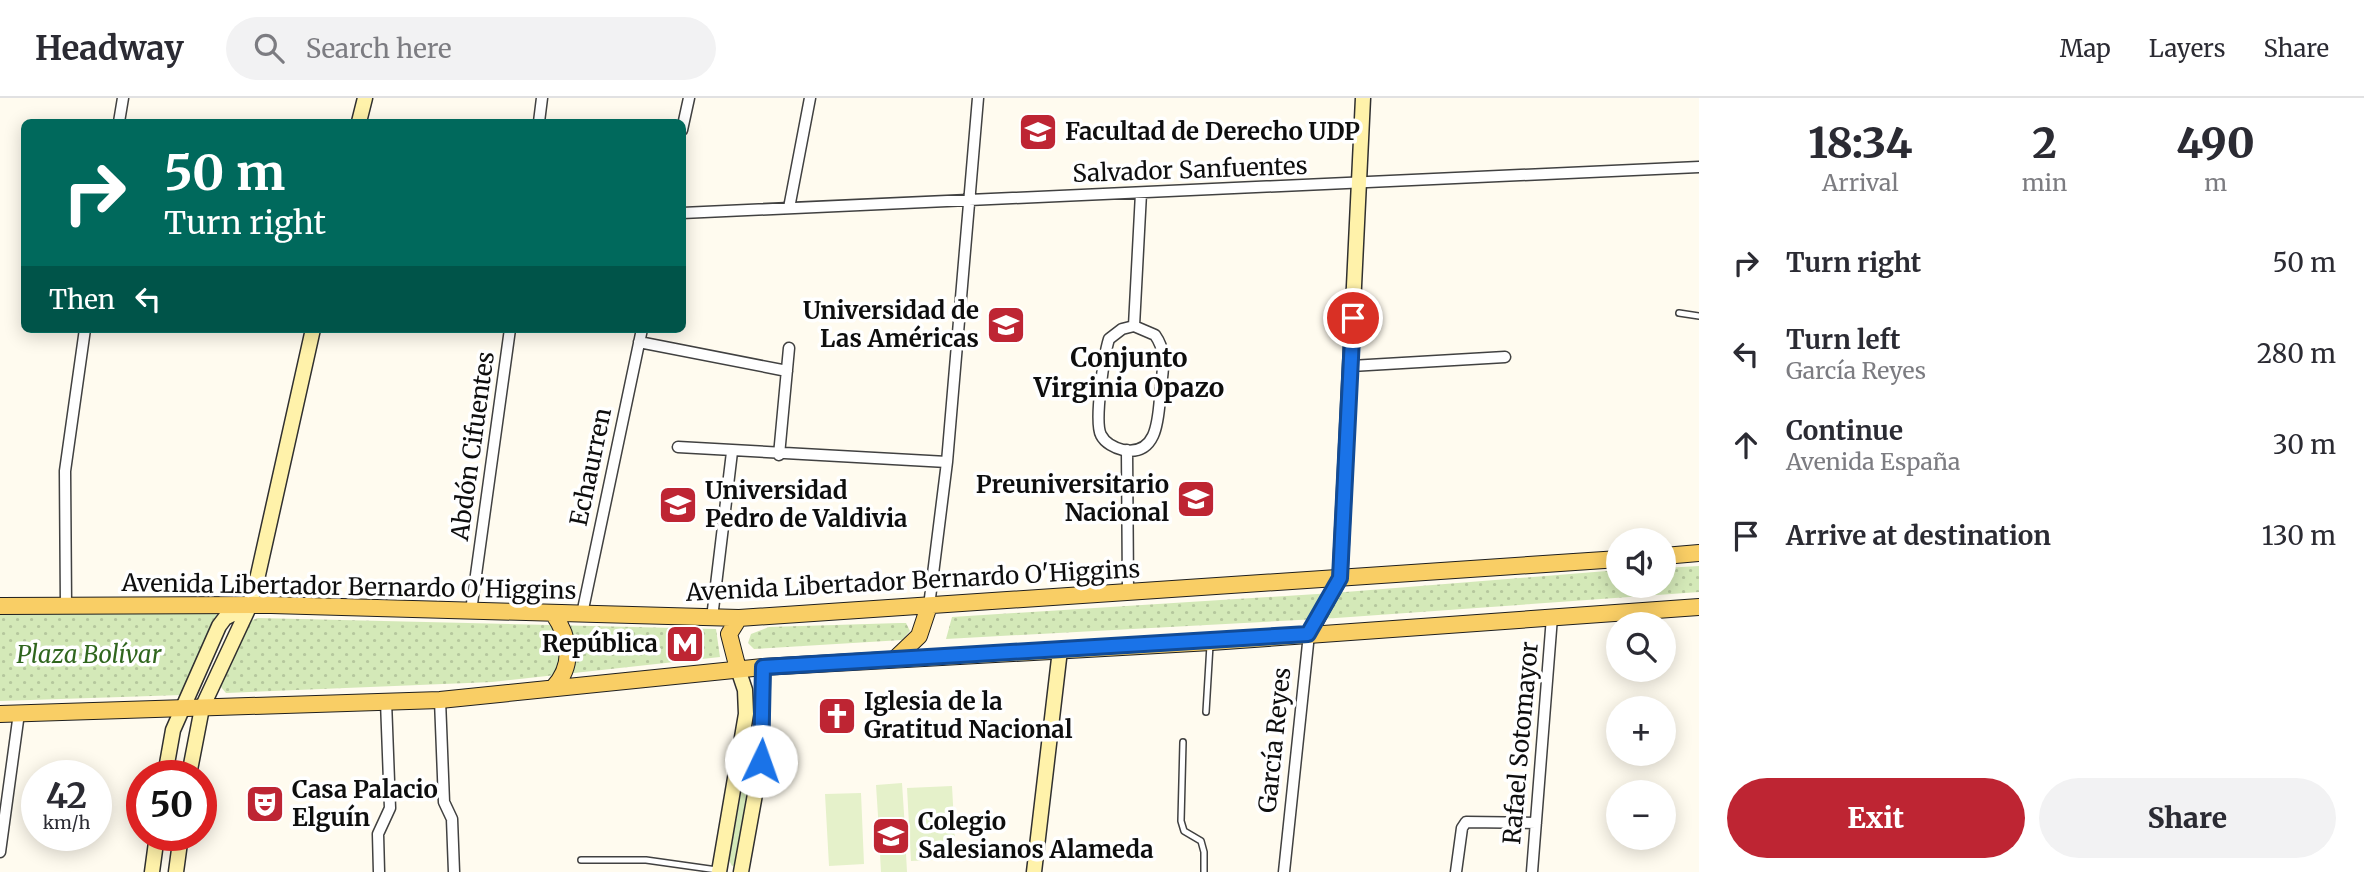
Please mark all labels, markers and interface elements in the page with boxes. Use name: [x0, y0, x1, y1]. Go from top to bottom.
search box: [226, 17, 716, 80]
text: Headway: [35, 28, 184, 69]
icon: search: [250, 29, 288, 67]
text: Search here: [306, 32, 452, 65]
text: Map: [2060, 33, 2111, 64]
text: Layers: [2149, 33, 2225, 64]
text: Share: [2263, 33, 2329, 64]
school or university icon: Facultad de Derecho UDP: [1017, 111, 1059, 153]
place label: Facultad de Derecho UDP: [1065, 116, 1360, 147]
text: 18:34: [1808, 117, 1913, 169]
text: 2: [2032, 117, 2057, 169]
text: 490: [2176, 117, 2255, 169]
text: 50 m: [164, 142, 285, 203]
icon: right: [49, 147, 140, 238]
street label: Salvador Sanfuentes: [1072, 150, 1308, 189]
text: Arrival: [1822, 168, 1899, 197]
text: min: [2022, 168, 2067, 197]
text: m: [2204, 168, 2227, 197]
text: Turn right: [164, 203, 326, 243]
icon: right: [1727, 244, 1765, 282]
text: Turn right: [1786, 246, 1921, 279]
text: 50 m: [2272, 246, 2336, 279]
icon: left: [129, 280, 167, 318]
text: Then: [49, 283, 115, 316]
pin: [1323, 288, 1383, 348]
place label: Universidad de Las Américas: [803, 295, 979, 354]
icon: arrive: [1334, 299, 1372, 337]
school or university icon: Universidad de Las Américas: [985, 304, 1027, 346]
text: Turn left: [1786, 323, 1900, 356]
icon: left: [1727, 335, 1765, 373]
text: 280 m: [2257, 337, 2336, 370]
district label: Conjunto Virginia Opazo: [1033, 341, 1224, 404]
street label: Abdón Cifuentes: [444, 349, 501, 543]
text: García Reyes: [1786, 356, 1926, 385]
street label: Echaurren: [563, 405, 618, 529]
text: Continue: [1786, 414, 1903, 447]
icon: ahead: [1727, 426, 1765, 464]
text: 30 m: [2273, 428, 2336, 461]
text: Avenida España: [1786, 447, 1960, 476]
place label: Preuniversitario Nacional: [976, 469, 1169, 528]
place label: Universidad Pedro de Valdivia: [705, 475, 907, 534]
school or university icon: Preuniversitario Nacional: [1175, 478, 1217, 520]
school or university icon: Universidad Pedro de Valdivia: [657, 484, 699, 526]
icon: arrive: [1727, 517, 1765, 555]
text: Arrive at destination: [1786, 519, 2051, 552]
text: 130 m: [2262, 519, 2336, 552]
map controls: [1606, 528, 1676, 850]
button: sound: [1606, 528, 1676, 598]
street label: Avenida Libertador Bernardo O'Higgins: [684, 553, 1141, 608]
street label: Avenida Libertador Bernardo O'Higgins: [120, 567, 577, 606]
button: search: [1606, 612, 1676, 682]
metro station icon: República: [664, 623, 706, 665]
place label: República: [542, 628, 658, 659]
park label: Plaza Bolívar: [17, 639, 163, 670]
street label: Rafael Sotomayor: [1496, 640, 1545, 846]
street label: García Reyes: [1251, 666, 1298, 814]
place label: Iglesia de la Gratitud Nacional: [864, 686, 1073, 745]
church icon: Iglesia de la Gratitud Nacional: [816, 695, 858, 737]
button: +: [1606, 696, 1676, 766]
position arrow: [724, 724, 798, 798]
speed limit sign: 50: [126, 760, 217, 851]
text: 42: [46, 774, 87, 818]
place label: Casa Palacio Elguín: [292, 774, 438, 833]
button: Exit: [1727, 778, 2025, 858]
button: Share: [2039, 778, 2336, 858]
button: −: [1606, 780, 1676, 850]
theatre icon: Casa Palacio Elguín: [244, 783, 286, 825]
place label: Colegio Salesianos Alameda: [918, 806, 1154, 865]
text: km/h: [43, 811, 90, 834]
school or university icon: Colegio Salesianos Alameda: [870, 815, 912, 857]

